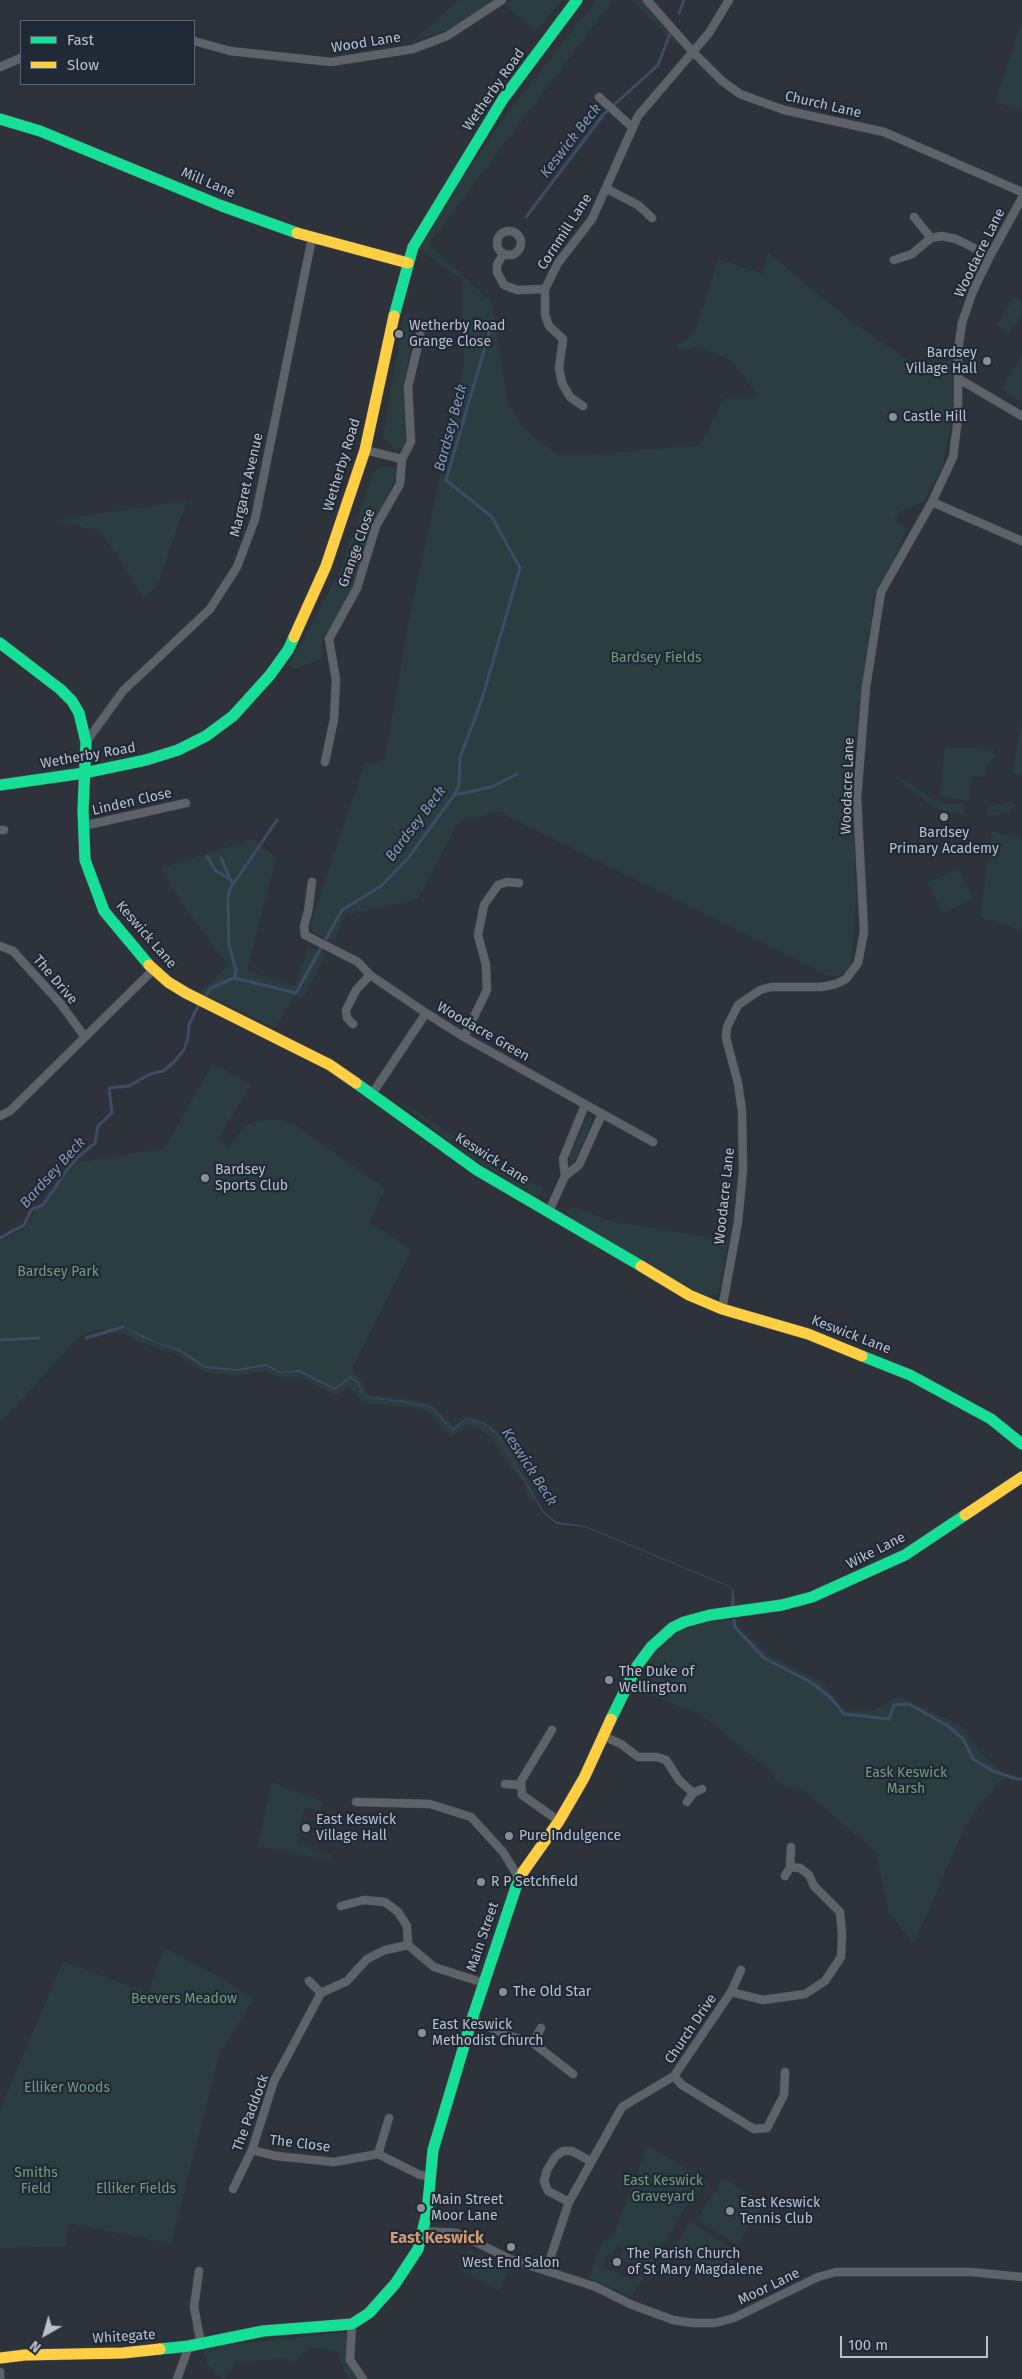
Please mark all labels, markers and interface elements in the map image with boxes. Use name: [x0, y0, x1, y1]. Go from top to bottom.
legend: [20, 20, 195, 85]
street label: Wood Lane: [330, 29, 402, 57]
text: Fast: [67, 31, 94, 49]
street label: Wetherby Road: [459, 46, 529, 134]
text: Slow: [67, 56, 99, 74]
street label: Church Lane: [783, 88, 863, 122]
water label: Keswick Beck: [536, 100, 606, 182]
street label: Mill Lane: [178, 164, 238, 202]
street label: Cornmill Lane: [534, 191, 596, 273]
street label: Woodacre Lane: [951, 206, 1009, 300]
place label: Wetherby Road Grange Close: [409, 318, 505, 351]
marker: Wetherby Road Grange Close: [393, 328, 405, 340]
place label: Bardsey Village Hall: [906, 345, 977, 378]
marker: Bardsey Village Hall: [981, 355, 993, 367]
water label: Bardsey Beck: [431, 383, 471, 473]
place label: Castle Hill: [903, 409, 967, 425]
marker: Castle Hill: [887, 411, 899, 423]
street label: Wetherby Road: [320, 416, 364, 514]
street label: Margaret Avenue: [227, 431, 267, 539]
street label: Grange Close: [335, 507, 379, 589]
park label: Bardsey Fields: [610, 650, 702, 666]
street label: Woodacre Lane: [838, 737, 858, 835]
street label: Wetherby Road: [39, 739, 137, 773]
water label: Bardsey Beck: [382, 783, 450, 865]
street label: Linden Close: [91, 785, 173, 819]
marker: Bardsey Primary Academy: [938, 811, 950, 823]
place label: Bardsey Primary Academy: [889, 825, 999, 858]
street label: Keswick Lane: [112, 898, 180, 972]
street label: The Drive: [29, 952, 81, 1008]
street label: Woodacre Green: [434, 999, 532, 1065]
street label: Keswick Lane: [452, 1130, 532, 1188]
water label: Bardsey Beck: [16, 1134, 90, 1212]
street label: Woodacre Lane: [712, 1147, 738, 1245]
place label: Bardsey Sports Club: [215, 1162, 288, 1194]
marker: Bardsey Sports Club: [199, 1172, 211, 1184]
park label: Bardsey Park: [17, 1264, 99, 1280]
street label: Keswick Lane: [809, 1312, 893, 1358]
water label: Keswick Beck: [497, 1425, 561, 1509]
street label: Wike Lane: [844, 1529, 908, 1573]
place label: The Duke of Wellington: [619, 1664, 694, 1696]
marker: The Duke of Wellington: [603, 1674, 615, 1686]
park label: Eask Keswick Marsh: [865, 1765, 947, 1798]
place label: East Keswick Village Hall: [316, 1812, 396, 1844]
marker: East Keswick Village Hall: [300, 1822, 312, 1834]
place label: Pure Indulgence: [519, 1828, 621, 1844]
marker: Pure Indulgence: [503, 1830, 515, 1842]
place label: R P Setchfield: [491, 1874, 578, 1890]
marker: R P Setchfield: [475, 1876, 487, 1888]
street label: Main Street: [463, 1900, 503, 1974]
place label: The Old Star: [513, 1984, 591, 2000]
marker: The Old Star: [497, 1986, 509, 1998]
park label: Beevers Meadow: [131, 1991, 237, 2007]
street label: Church Drive: [662, 1991, 720, 2067]
place label: East Keswick Methodist Church: [432, 2017, 544, 2050]
marker: East Keswick Methodist Church: [416, 2027, 428, 2039]
street label: The Paddock: [229, 2072, 273, 2154]
park label: Elliker Woods: [24, 2080, 110, 2096]
street label: The Close: [269, 2132, 331, 2156]
park label: Smiths Field: [14, 2165, 58, 2198]
park label: East Keswick Graveyard: [623, 2173, 703, 2206]
park label: Elliker Fields: [96, 2181, 176, 2197]
place label: Main Street Moor Lane: [431, 2192, 503, 2224]
place label: East Keswick Tennis Club: [740, 2195, 820, 2228]
marker: Main Street Moor Lane: [415, 2202, 427, 2214]
marker: East Keswick Tennis Club: [724, 2205, 736, 2217]
district label: East Keswick: [390, 2229, 484, 2249]
marker: West End Salon: [505, 2241, 517, 2253]
place label: The Parish Church of St Mary Magdalene: [627, 2246, 763, 2278]
place label: West End Salon: [462, 2255, 560, 2271]
marker: The Parish Church of St Mary Magdalene: [611, 2256, 623, 2268]
street label: Moor Lane: [735, 2265, 803, 2309]
north arrow: [20, 2309, 70, 2359]
street label: Whitegate: [92, 2326, 156, 2348]
scale bar: [842, 2326, 990, 2358]
text: 100 m: [848, 2336, 888, 2354]
text: N: [27, 2337, 44, 2356]

